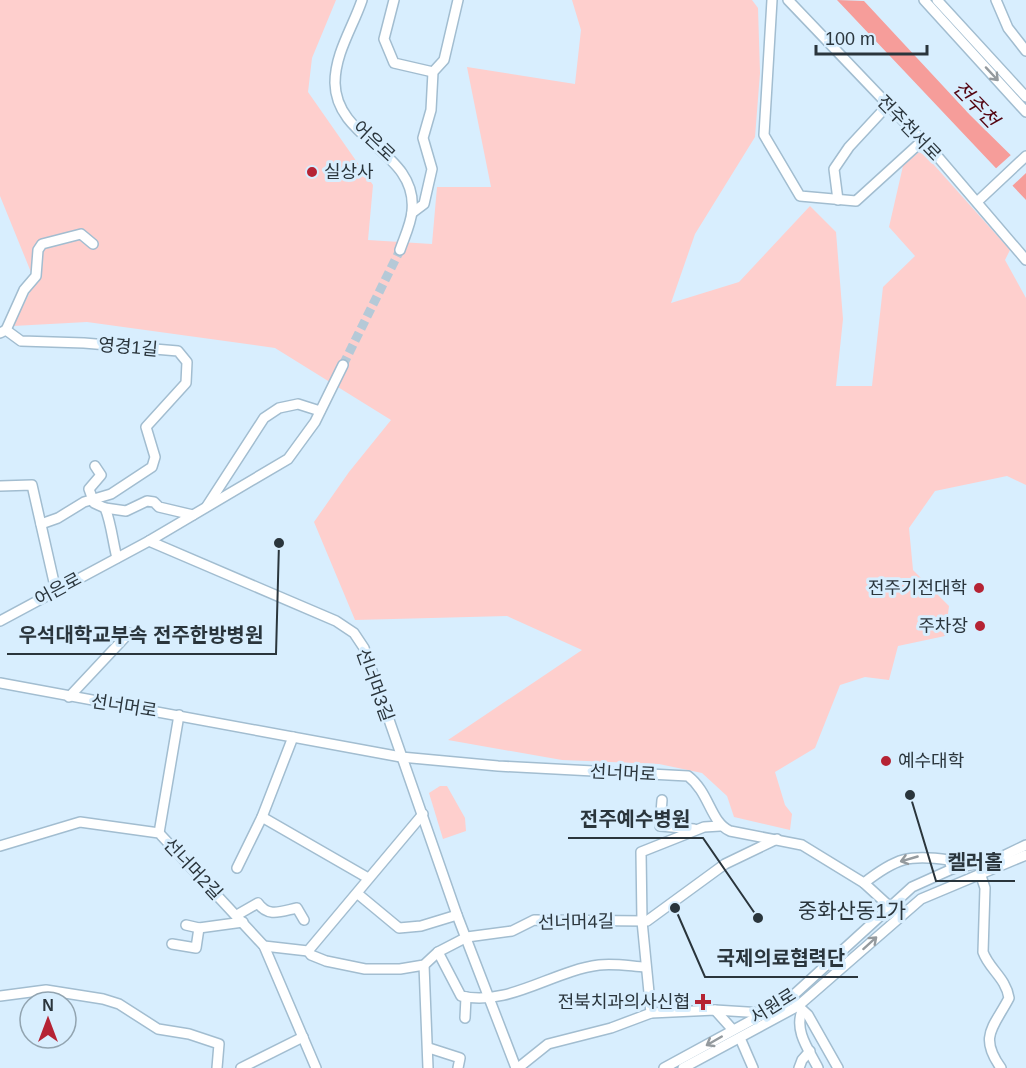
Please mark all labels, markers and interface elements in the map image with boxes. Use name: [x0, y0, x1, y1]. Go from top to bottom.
scale bar: [816, 18, 927, 56]
text: 100 m: [825, 29, 875, 49]
one-way arrow: [985, 67, 999, 82]
water label: 전주천: [949, 77, 1005, 133]
street label: 전주천서로: [873, 91, 945, 165]
street label: 어은로: [349, 117, 399, 165]
place label: 실상사: [324, 162, 374, 182]
marker: 실상사: [305, 165, 319, 179]
street label: 영경1길: [97, 334, 159, 360]
street label: 어은로: [31, 569, 85, 609]
place label: 전주기전대학: [868, 578, 967, 598]
marker: 전주기전대학: [972, 581, 986, 595]
callout: 우석대학교부속 전주한방병원: [7, 616, 276, 654]
place label: 주차장: [918, 616, 968, 636]
marker: 주차장: [973, 619, 987, 633]
text: 우석대학교부속 전주한방병원: [19, 624, 263, 646]
street label: 선너머3길: [353, 646, 397, 724]
street label: 선너머로: [90, 691, 158, 721]
place label: 예수대학: [898, 751, 964, 771]
marker: 예수대학: [879, 754, 893, 768]
street label: 선너머로: [589, 761, 657, 785]
callout: 전주예수병원: [568, 800, 703, 838]
text: 전주예수병원: [580, 808, 690, 830]
street label: 선너머2길: [160, 834, 226, 904]
callout: 켈러홀: [936, 843, 1015, 881]
text: 켈러홀: [947, 851, 1003, 873]
one-way arrow: [899, 854, 918, 865]
district label: 중화산동1가: [798, 899, 906, 922]
street label: 선너머4길: [538, 911, 614, 933]
one-way arrow: [862, 936, 877, 950]
callout: 국제의료협력단: [705, 939, 858, 977]
text: 국제의료협력단: [717, 947, 845, 969]
street label: 서원로: [747, 984, 799, 1028]
north arrow: [18, 990, 78, 1050]
place label: 전북치과의사신협: [558, 992, 690, 1012]
marker: 전북치과의사신협: [694, 993, 712, 1011]
text: N: [42, 997, 54, 1014]
one-way arrow: [706, 1035, 723, 1047]

